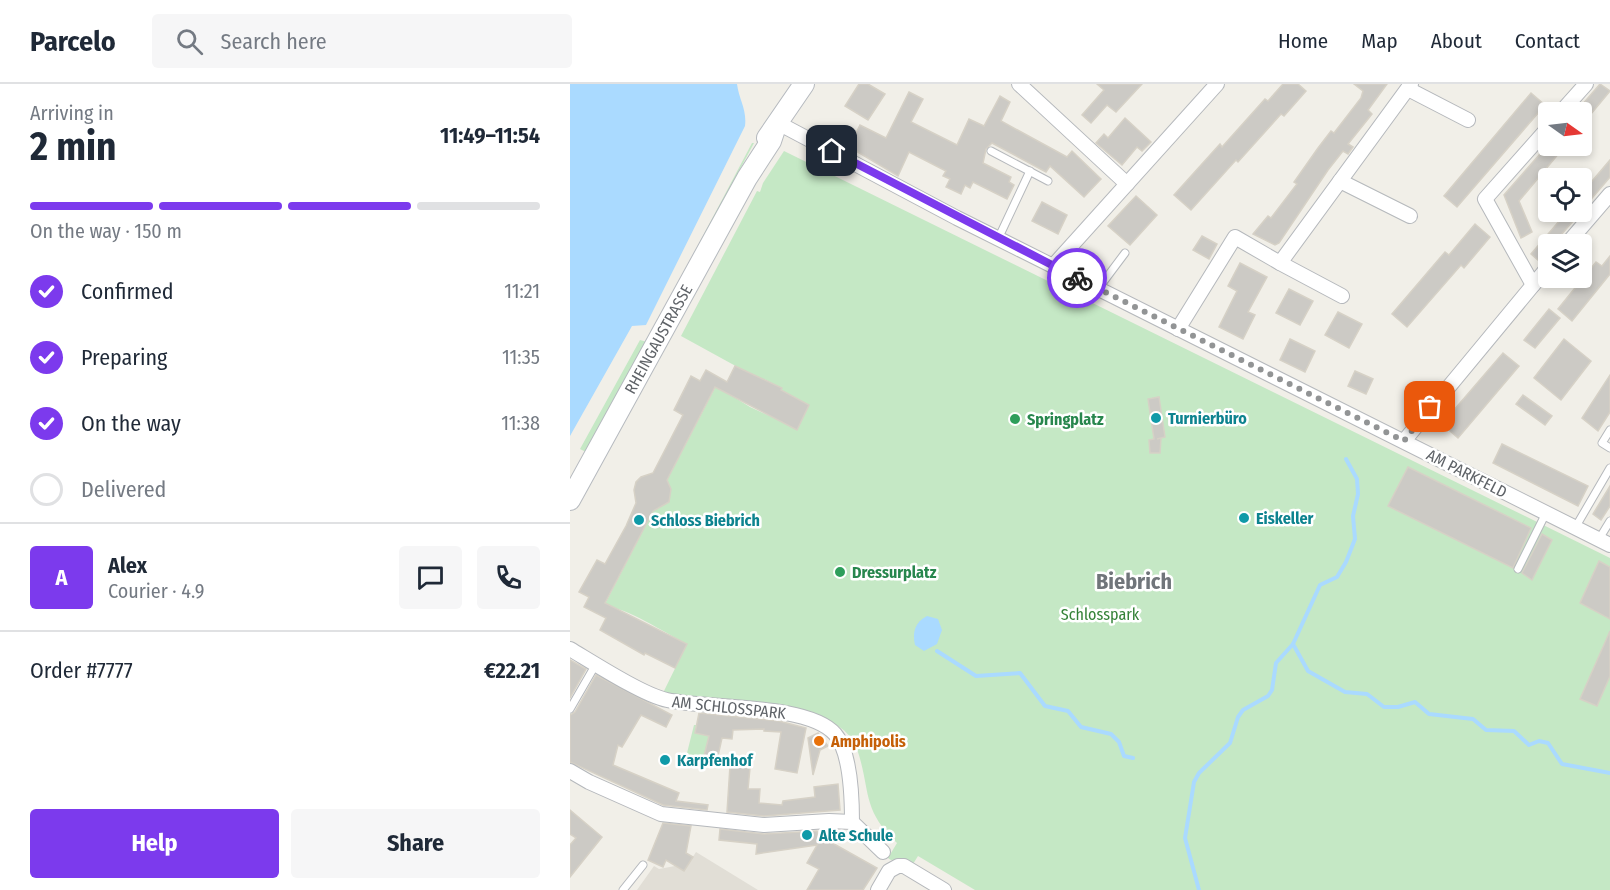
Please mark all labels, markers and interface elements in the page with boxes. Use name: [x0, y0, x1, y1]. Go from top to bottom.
search box: [152, 14, 572, 68]
text: Parcelo: [30, 25, 116, 58]
icon: search: [173, 25, 206, 58]
text: Search here: [221, 28, 327, 55]
text: Home: [1278, 28, 1328, 54]
text: Map: [1361, 28, 1398, 54]
text: About: [1431, 28, 1482, 54]
text: Contact: [1515, 28, 1580, 54]
text: Arriving in: [30, 101, 114, 125]
north arrow: [1538, 102, 1592, 156]
map controls: [1538, 102, 1592, 288]
text: 11:49–11:54: [440, 122, 540, 149]
text: 2 min: [30, 124, 116, 170]
pin: [806, 125, 857, 176]
icon: home: [815, 134, 848, 167]
button: locate: [1538, 168, 1592, 222]
text: On the way · 150 m: [30, 219, 182, 243]
button: layers: [1538, 234, 1592, 288]
courier: [1047, 248, 1107, 308]
icon: bike: [1061, 262, 1094, 295]
icon: check: [30, 275, 63, 308]
text: Confirmed: [81, 278, 174, 305]
text: 11:21: [504, 279, 540, 303]
street label: RHEINGAUSTRASSE: [621, 281, 696, 397]
icon: check: [30, 341, 63, 374]
text: Preparing: [81, 344, 167, 371]
text: 11:35: [502, 345, 540, 369]
pin: [1404, 381, 1455, 432]
icon: bag: [1413, 390, 1446, 423]
icon: check: [30, 407, 63, 440]
place label: Turnierbüro: [1168, 409, 1247, 428]
text: On the way: [81, 410, 181, 437]
place label: Springplatz: [1027, 410, 1104, 429]
text: 11:38: [501, 411, 540, 435]
marker: Turnierbüro: [1149, 411, 1163, 425]
marker: Springplatz: [1008, 412, 1022, 426]
street label: AM PARKFELD: [1423, 445, 1510, 502]
text: Delivered: [81, 476, 166, 503]
place label: Eiskeller: [1256, 509, 1314, 528]
place label: Schloss Biebrich: [651, 511, 760, 530]
marker: Eiskeller: [1237, 511, 1251, 525]
marker: Schloss Biebrich: [632, 513, 646, 527]
button: chat: [399, 546, 462, 609]
button: phone: [477, 546, 540, 609]
text: Alex: [108, 552, 147, 579]
place label: Dressurplatz: [852, 563, 937, 582]
text: A: [56, 564, 67, 591]
marker: Dressurplatz: [833, 565, 847, 579]
district label: Biebrich: [1096, 568, 1172, 595]
text: Courier · 4.9: [108, 579, 204, 603]
park label: Schlosspark: [1061, 605, 1140, 624]
text: Order #7777: [30, 657, 133, 684]
text: €22.21: [484, 657, 540, 684]
street label: AM SCHLOSSPARK: [671, 692, 787, 723]
place label: Amphipolis: [830, 732, 906, 751]
marker: Amphipolis: [812, 734, 826, 748]
place label: Karpfenhof: [677, 751, 754, 770]
marker: Karpfenhof: [658, 753, 672, 767]
button: Help: [30, 809, 279, 878]
button: Share: [291, 809, 540, 878]
place label: Alte Schule: [818, 826, 893, 845]
marker: Alte Schule: [800, 828, 814, 842]

